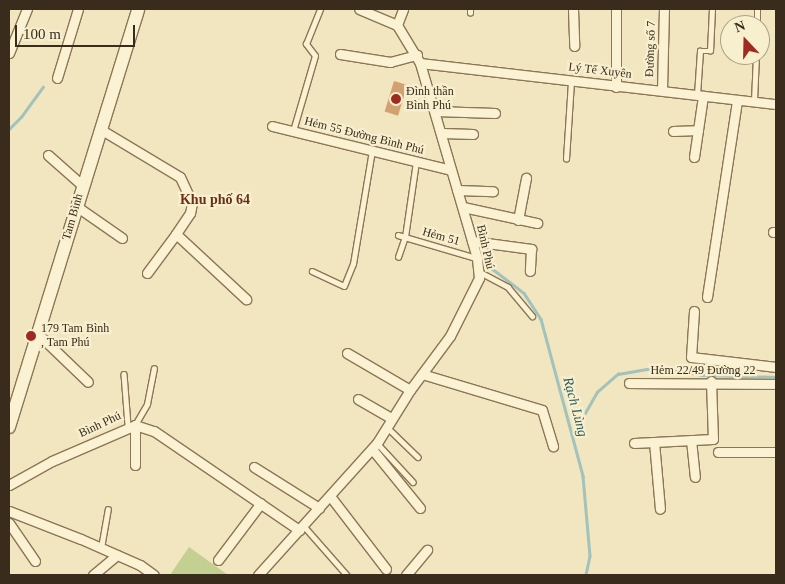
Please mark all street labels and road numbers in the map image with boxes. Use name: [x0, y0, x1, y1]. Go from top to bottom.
street label: Đường số 7: [643, 21, 659, 77]
street label: Lý Tế Xuyên: [567, 60, 633, 82]
street label: Hẻm 55 Đường Bình Phú: [303, 114, 425, 158]
street label: Tam Bình: [60, 192, 86, 242]
street label: Bình Phú: [473, 223, 497, 271]
street label: Hẻm 51: [421, 225, 461, 249]
street label: Hẻm 22/49 Đường 22: [650, 364, 756, 378]
street label: Bình Phú: [77, 409, 123, 441]

